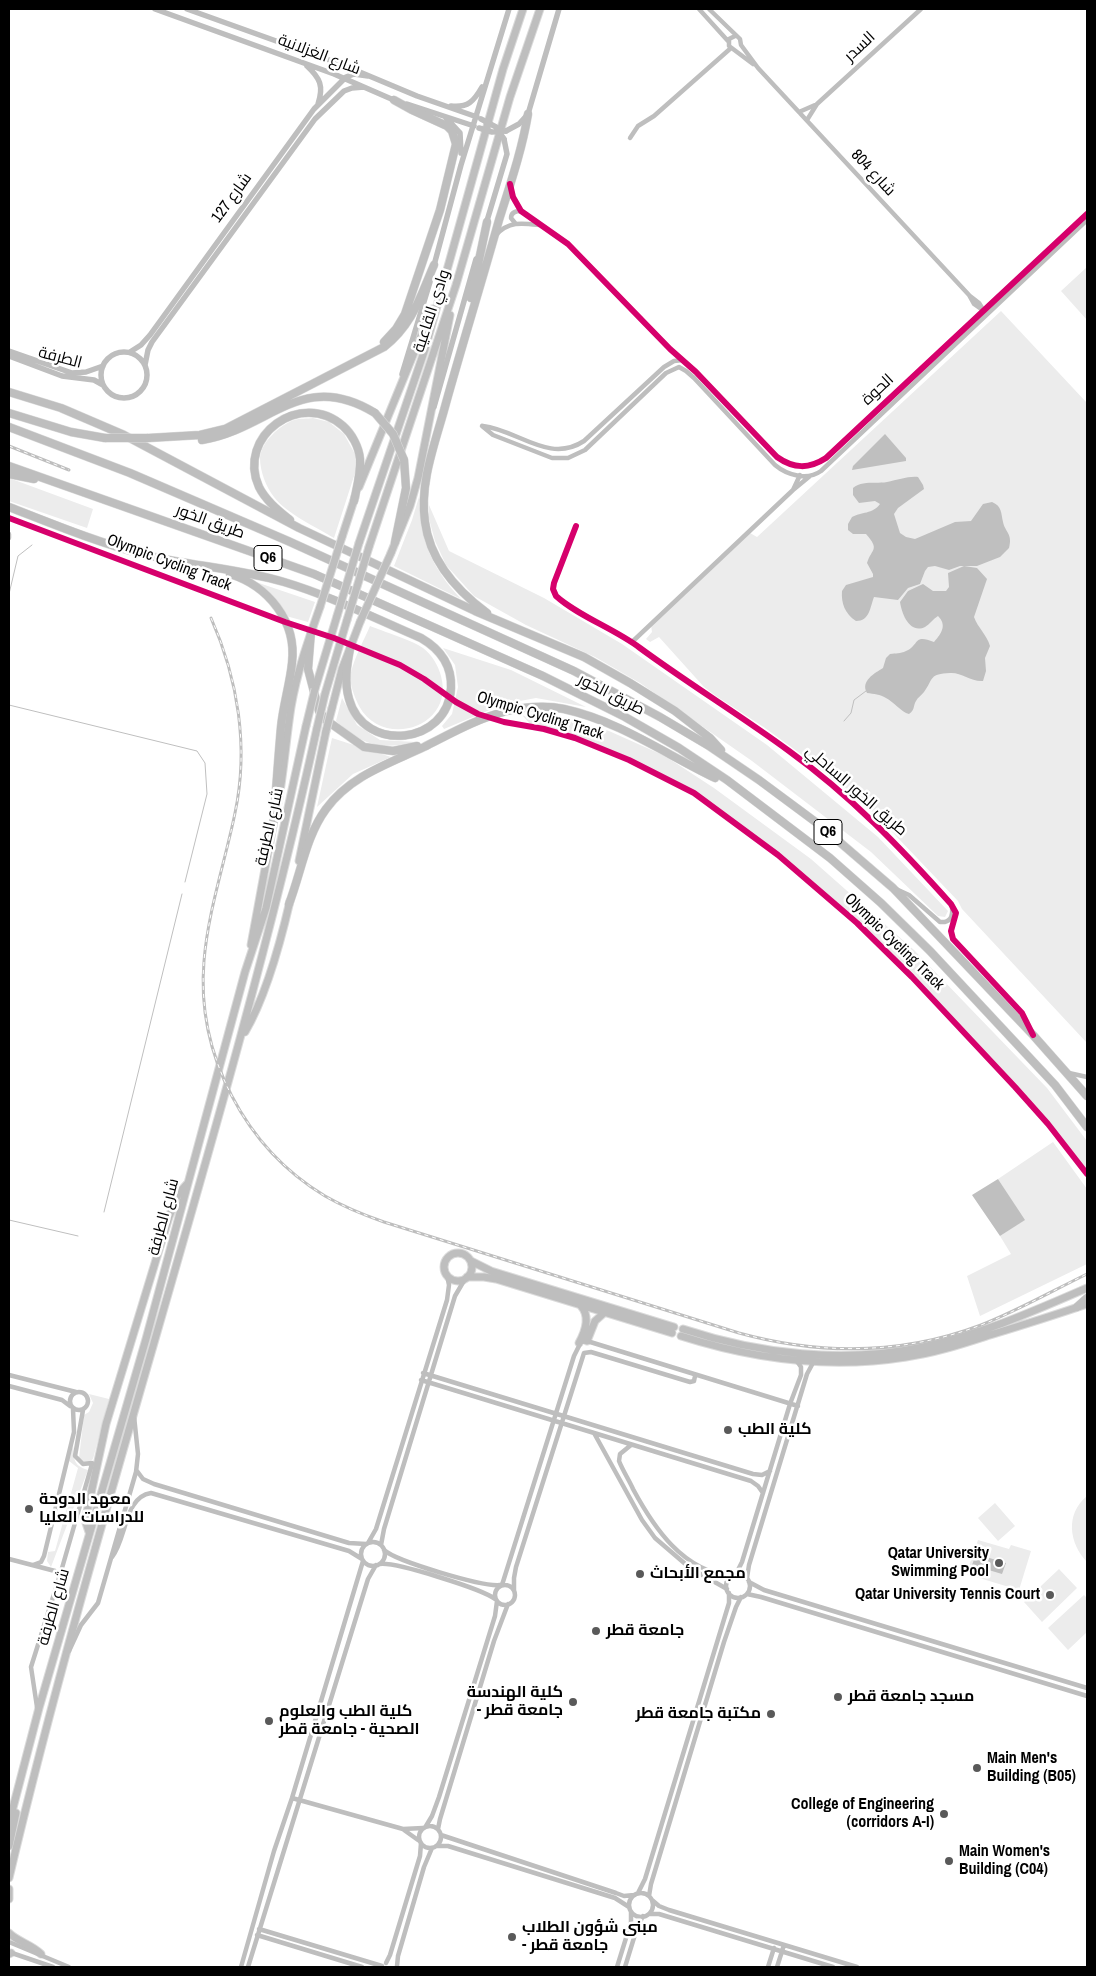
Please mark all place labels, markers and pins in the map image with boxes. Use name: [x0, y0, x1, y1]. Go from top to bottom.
place label: كلية الطب: [738, 1420, 811, 1440]
marker: كلية الطب: [722, 1424, 734, 1436]
place label: معهد الدوحة للدراسات العليا: [39, 1490, 144, 1528]
marker: معهد الدوحة للدراسات العليا: [23, 1503, 35, 1515]
place label: Qatar University Swimming Pool: [888, 1544, 989, 1582]
marker: Qatar University Swimming Pool: [993, 1557, 1005, 1569]
place label: مجمع الأبحاث: [650, 1564, 746, 1584]
marker: مجمع الأبحاث: [634, 1568, 646, 1580]
place label: Qatar University Tennis Court: [855, 1585, 1040, 1605]
marker: Qatar University Tennis Court: [1044, 1589, 1056, 1601]
place label: جامعة قطر: [606, 1621, 684, 1641]
marker: جامعة قطر: [590, 1625, 602, 1637]
place label: كلية الهندسة - جامعة قطر: [467, 1683, 563, 1721]
place label: مسجد جامعة قطر: [848, 1687, 974, 1707]
marker: مسجد جامعة قطر: [832, 1691, 844, 1703]
marker: كلية الهندسة - جامعة قطر: [567, 1696, 579, 1708]
place label: كلية الطب والعلوم الصحية - جامعة قطر: [279, 1702, 420, 1740]
place label: مكتبة جامعة قطر: [635, 1704, 761, 1724]
marker: مكتبة جامعة قطر: [765, 1708, 777, 1720]
marker: كلية الطب والعلوم الصحية - جامعة قطر: [263, 1715, 275, 1727]
place label: Main Men's Building (B05): [987, 1749, 1076, 1787]
marker: Main Men's Building (B05): [971, 1762, 983, 1774]
place label: College of Engineering (corridors A-I): [791, 1795, 934, 1833]
marker: College of Engineering (corridors A-I): [938, 1808, 950, 1820]
place label: Main Women's Building (C04): [959, 1842, 1050, 1880]
marker: Main Women's Building (C04): [943, 1855, 955, 1867]
place label: مبنى شؤون الطلاب - جامعة قطر: [522, 1918, 658, 1956]
marker: مبنى شؤون الطلاب - جامعة قطر: [506, 1931, 518, 1943]

